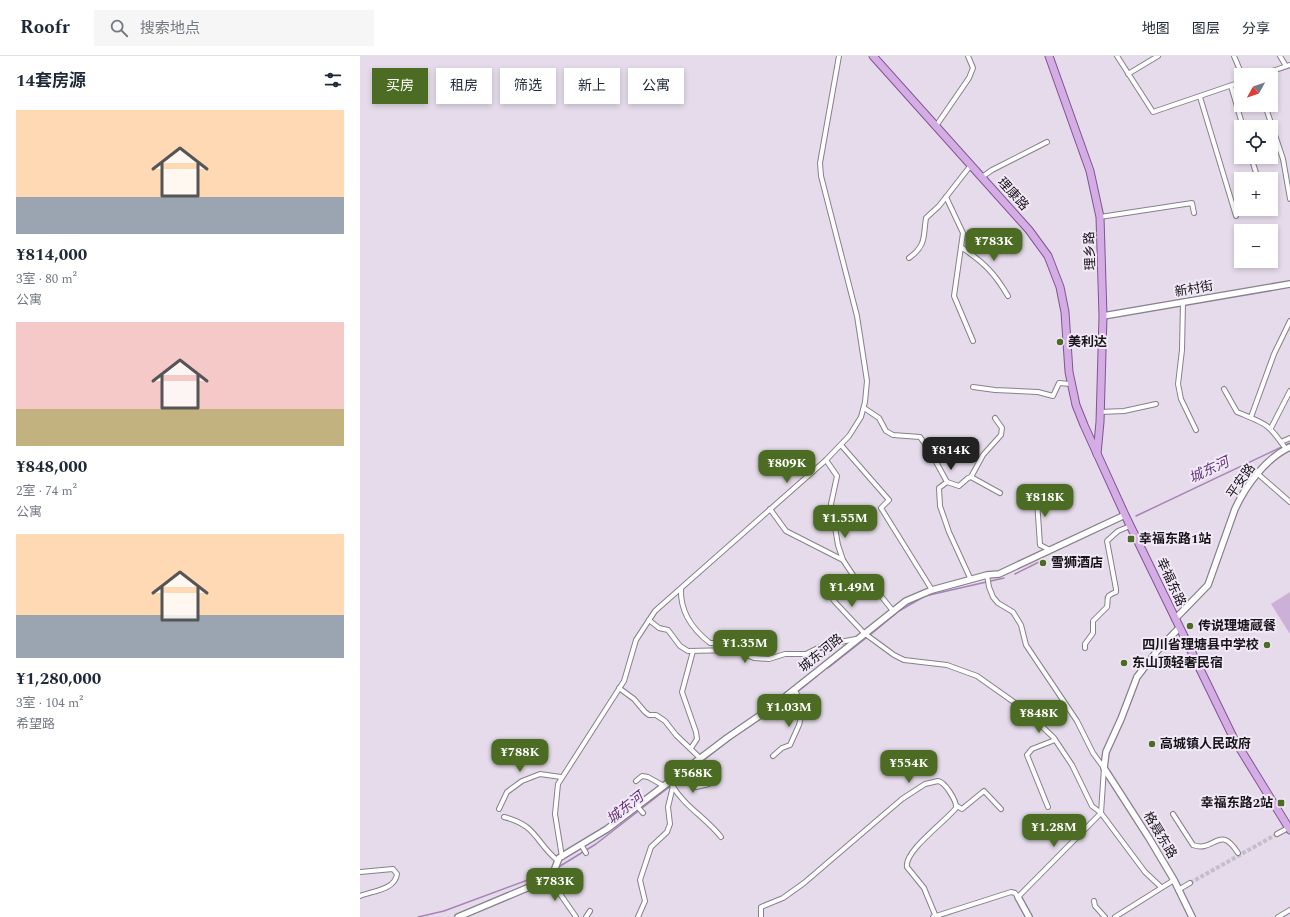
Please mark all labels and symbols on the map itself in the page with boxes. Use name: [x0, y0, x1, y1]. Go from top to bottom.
north arrow: [1234, 68, 1278, 112]
street label: 理康路: [993, 173, 1033, 215]
pin: ¥783K: [966, 228, 1022, 262]
street label: 理乡路: [1079, 231, 1101, 271]
street label: 新村街: [1173, 276, 1215, 302]
place label: 美利达: [1068, 332, 1107, 352]
marker: 美利达: [1055, 337, 1065, 347]
pin: ¥814K: [923, 437, 979, 471]
pin: ¥809K: [759, 450, 815, 484]
water label: 城东河: [1186, 450, 1235, 488]
street label: 平安路: [1222, 459, 1260, 503]
pin: ¥818K: [1017, 484, 1073, 518]
pin: ¥1.55M: [812, 505, 878, 539]
place label: 幸福东路1站: [1139, 529, 1211, 549]
marker: 幸福东路1站: [1126, 534, 1136, 544]
place label: 雪狮酒店: [1051, 553, 1103, 573]
street label: 幸福东路: [1151, 554, 1191, 610]
marker: 雪狮酒店: [1038, 558, 1048, 568]
pin: ¥1.49M: [819, 574, 885, 608]
place label: 传说理塘蔵餐: [1198, 616, 1276, 636]
marker: 传说理塘蔵餐: [1185, 621, 1195, 631]
street label: 城东河路: [794, 629, 848, 677]
pin: ¥1.35M: [712, 630, 778, 664]
place label: 四川省理塘县中学校: [1142, 635, 1259, 655]
marker: 四川省理塘县中学校: [1262, 640, 1272, 650]
place label: 东山顶轻奢民宿: [1132, 653, 1223, 673]
marker: 东山顶轻奢民宿: [1119, 658, 1129, 668]
pin: ¥1.03M: [756, 694, 822, 728]
pin: ¥848K: [1011, 700, 1067, 734]
place label: 高城镇人民政府: [1160, 734, 1251, 754]
pin: ¥788K: [492, 739, 548, 773]
marker: 高城镇人民政府: [1147, 739, 1157, 749]
pin: ¥554K: [881, 750, 937, 784]
pin: ¥568K: [665, 760, 721, 794]
water label: 城东河: [602, 785, 650, 829]
place label: 幸福东路2站: [1201, 793, 1273, 813]
marker: 幸福东路2站: [1276, 798, 1286, 808]
street label: 格聂东路: [1138, 808, 1182, 862]
pin: ¥1.28M: [1021, 814, 1087, 848]
pin: ¥783K: [527, 868, 583, 902]

